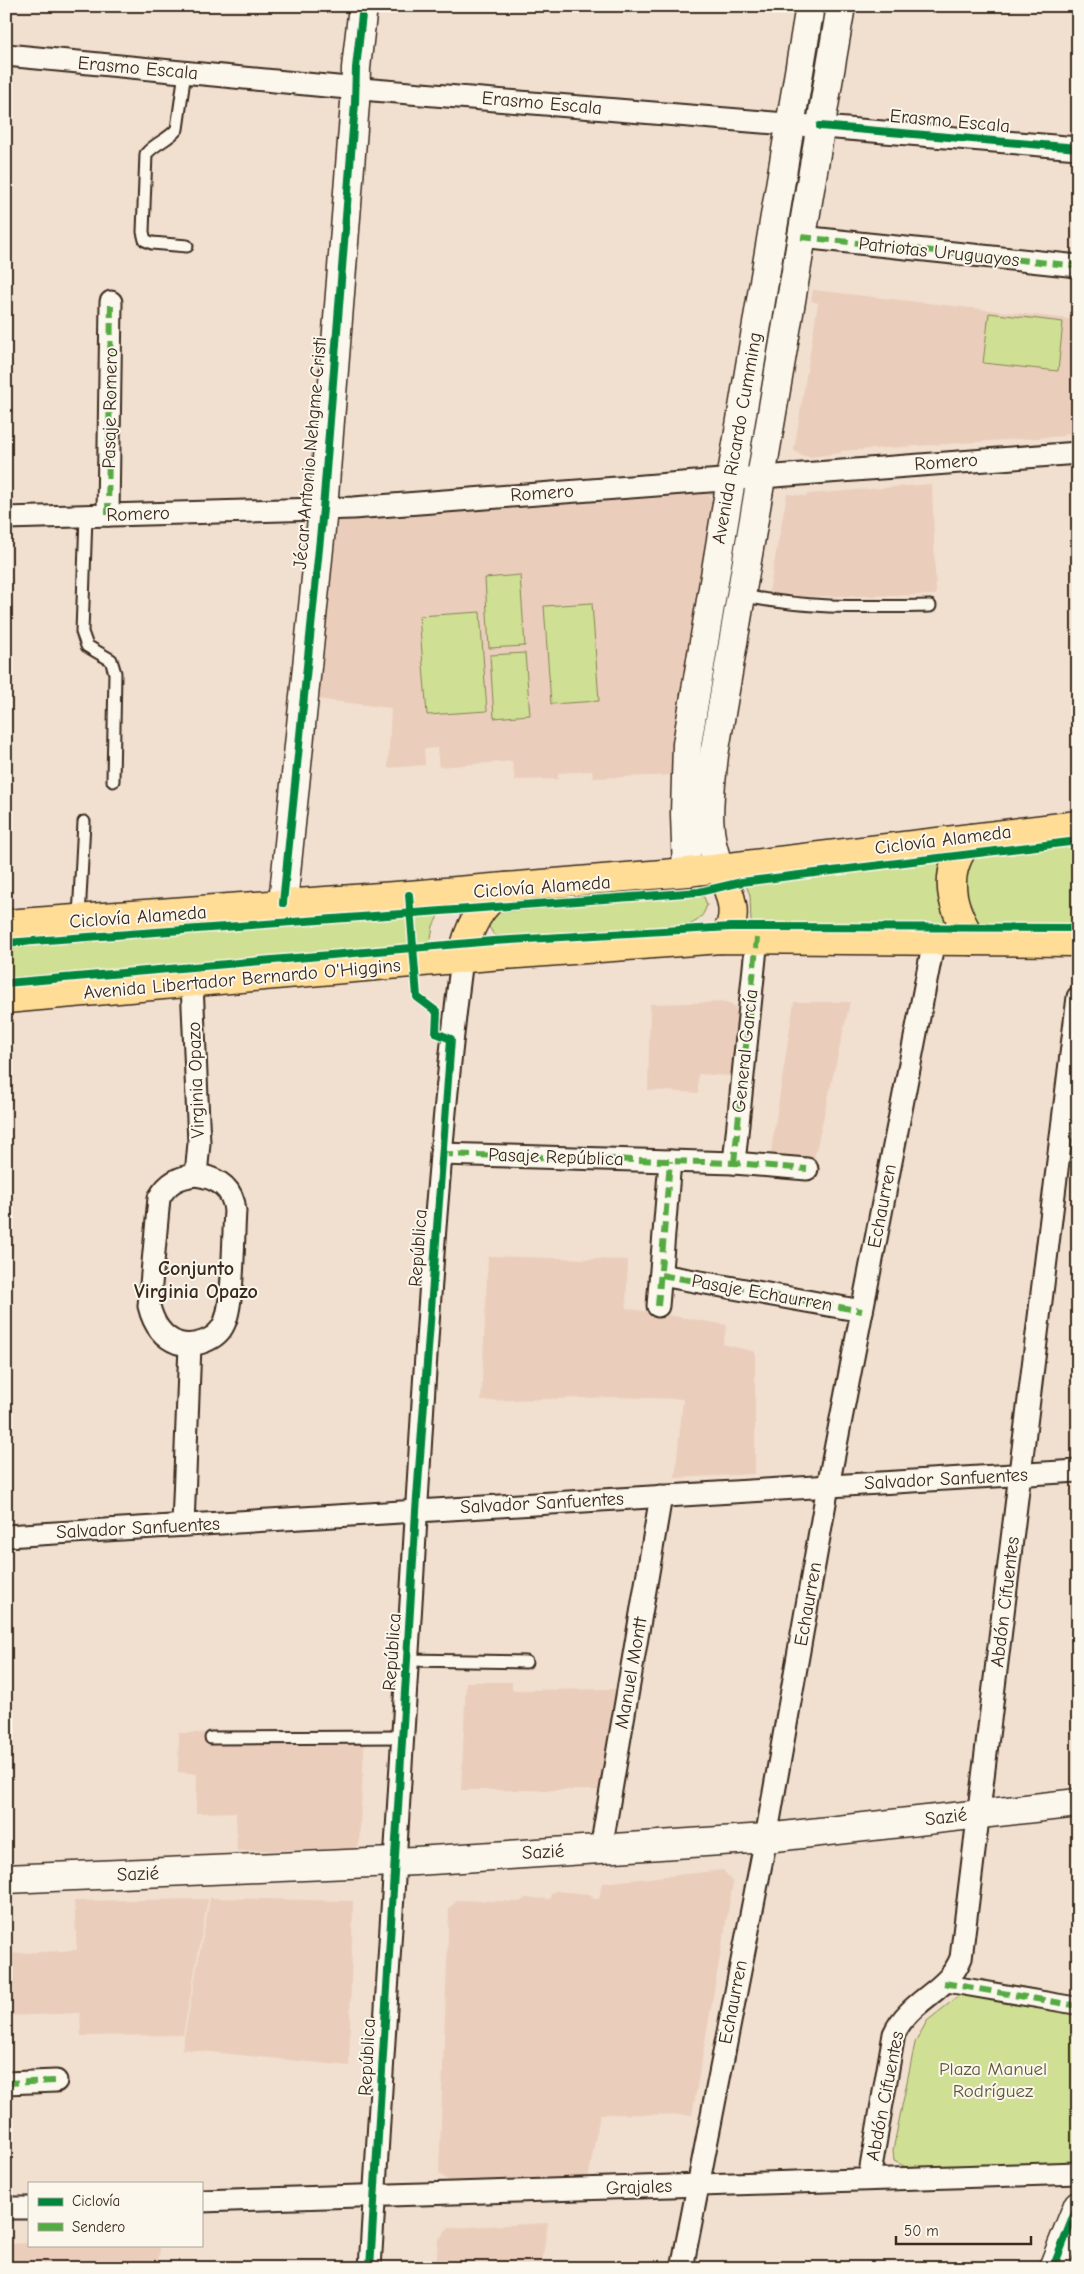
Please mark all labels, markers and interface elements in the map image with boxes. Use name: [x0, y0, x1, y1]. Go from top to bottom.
street label: Erasmo Escala: [77, 52, 199, 84]
street label: Erasmo Escala: [481, 87, 603, 119]
street label: Erasmo Escala: [889, 105, 1011, 137]
street label: Patriotas Uruguayos: [857, 233, 1021, 271]
street label: Avenida Ricardo Cumming: [708, 330, 766, 546]
street label: Jécar Antonio Nehgme Cristi: [289, 336, 331, 570]
street label: Pasaje Romero: [98, 347, 122, 469]
street label: Romero: [913, 449, 979, 475]
street label: Romero: [509, 480, 575, 506]
street label: Romero: [106, 502, 170, 526]
street label: Ciclovía Alameda: [873, 821, 1013, 859]
street label: Ciclovía Alameda: [473, 871, 611, 903]
street label: Ciclovía Alameda: [69, 901, 207, 933]
street label: Avenida Libertador Bernardo O'Higgins: [82, 954, 402, 1004]
street label: General García: [728, 988, 762, 1114]
street label: Virginia Opazo: [183, 1021, 209, 1139]
street label: Pasaje República: [488, 1144, 624, 1170]
street label: Echaurren: [863, 1162, 901, 1250]
street label: República: [404, 1208, 432, 1288]
district label: Conjunto Virginia Opazo: [134, 1257, 258, 1303]
street label: Pasaje Echaurren: [690, 1270, 834, 1316]
street label: Salvador Sanfuentes: [864, 1464, 1029, 1494]
street label: Salvador Sanfuentes: [460, 1488, 625, 1518]
street label: Salvador Sanfuentes: [56, 1513, 221, 1543]
street label: Abdón Cifuentes: [986, 1535, 1024, 1669]
street label: Echaurren: [790, 1560, 826, 1648]
street label: República: [378, 1612, 406, 1692]
street label: Manuel Montt: [610, 1615, 652, 1731]
street label: Sazié: [924, 1803, 968, 1831]
street label: Sazié: [521, 1840, 565, 1864]
street label: Sazié: [116, 1862, 160, 1886]
street label: Echaurren: [714, 1958, 752, 2046]
street label: República: [354, 2017, 380, 2097]
street label: Abdón Cifuentes: [862, 2029, 908, 2163]
park label: Plaza Manuel Rodríguez: [939, 2058, 1047, 2102]
street label: Grajales: [605, 2175, 673, 2199]
legend: [28, 2182, 202, 2246]
text: Ciclovía: [72, 2192, 120, 2210]
scale bar: [896, 2214, 1032, 2246]
text: Sendero: [72, 2218, 125, 2236]
text: 50 m: [904, 2222, 939, 2240]

